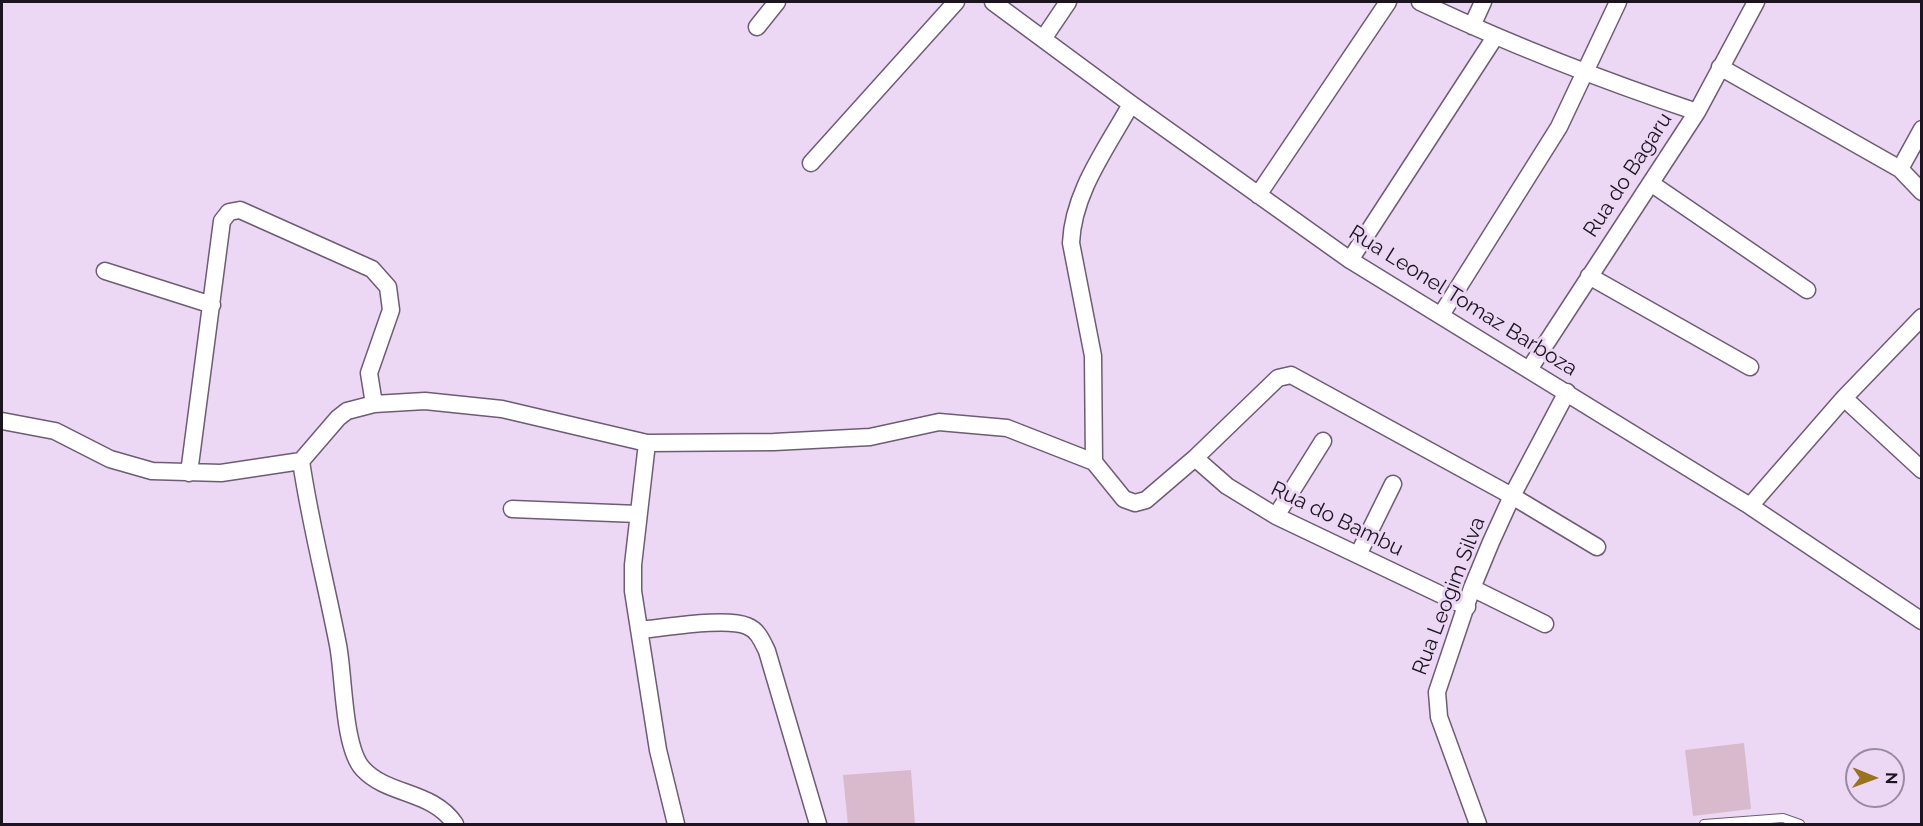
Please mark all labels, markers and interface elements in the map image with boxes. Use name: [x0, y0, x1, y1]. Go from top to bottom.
street label: Rua do Bagaru: [1578, 108, 1678, 242]
street label: Rua Leonel Tomaz Barboza: [1344, 220, 1582, 382]
street label: Rua do Bambu: [1267, 476, 1407, 562]
street label: Rua Leogim Silva: [1407, 514, 1491, 678]
north arrow: [1845, 748, 1905, 808]
text: N: [1882, 772, 1901, 785]

